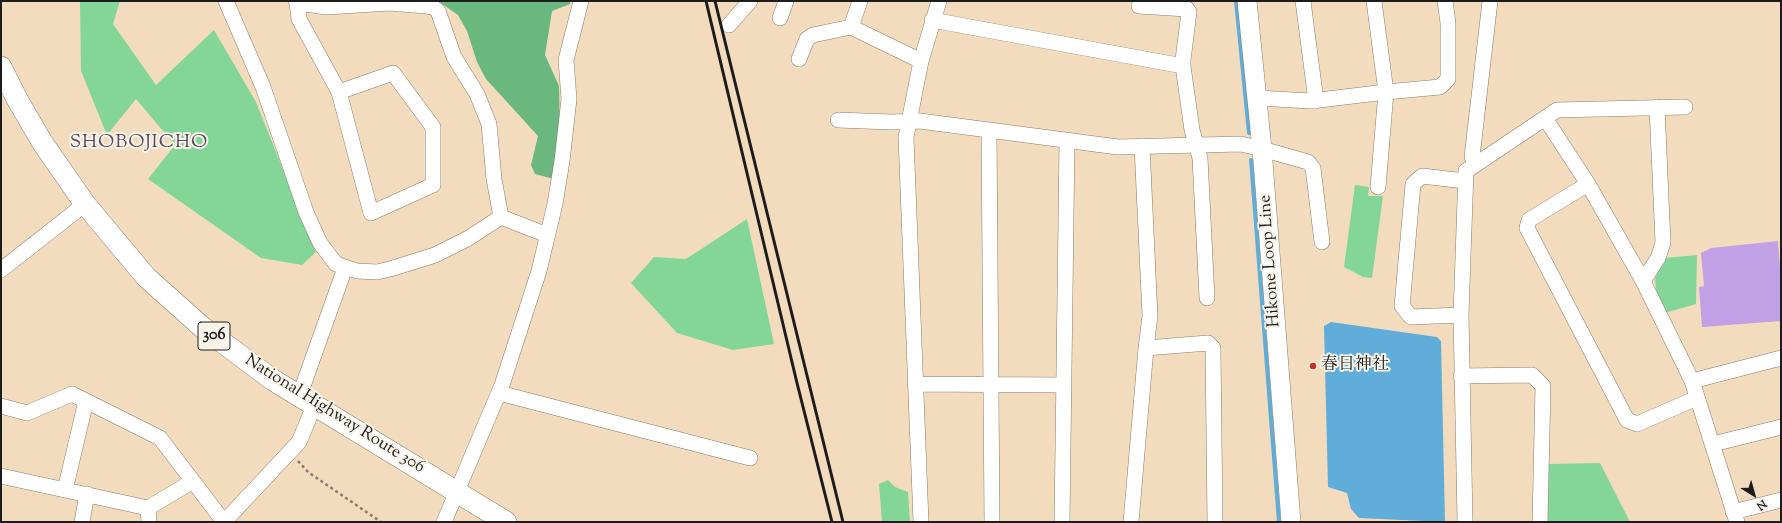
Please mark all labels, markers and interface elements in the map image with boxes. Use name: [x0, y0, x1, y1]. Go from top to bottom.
district label: SHOBOJICHO: [70, 133, 208, 155]
street label: Hikone Loop Line: [1256, 194, 1286, 328]
road number: 306: [198, 322, 230, 350]
street label: National Highway Route 306: [240, 351, 428, 479]
place label: 春日神社: [1321, 356, 1389, 376]
marker: 春日神社: [1308, 361, 1318, 371]
north arrow: [1734, 475, 1774, 515]
text: N: [1753, 496, 1770, 514]

